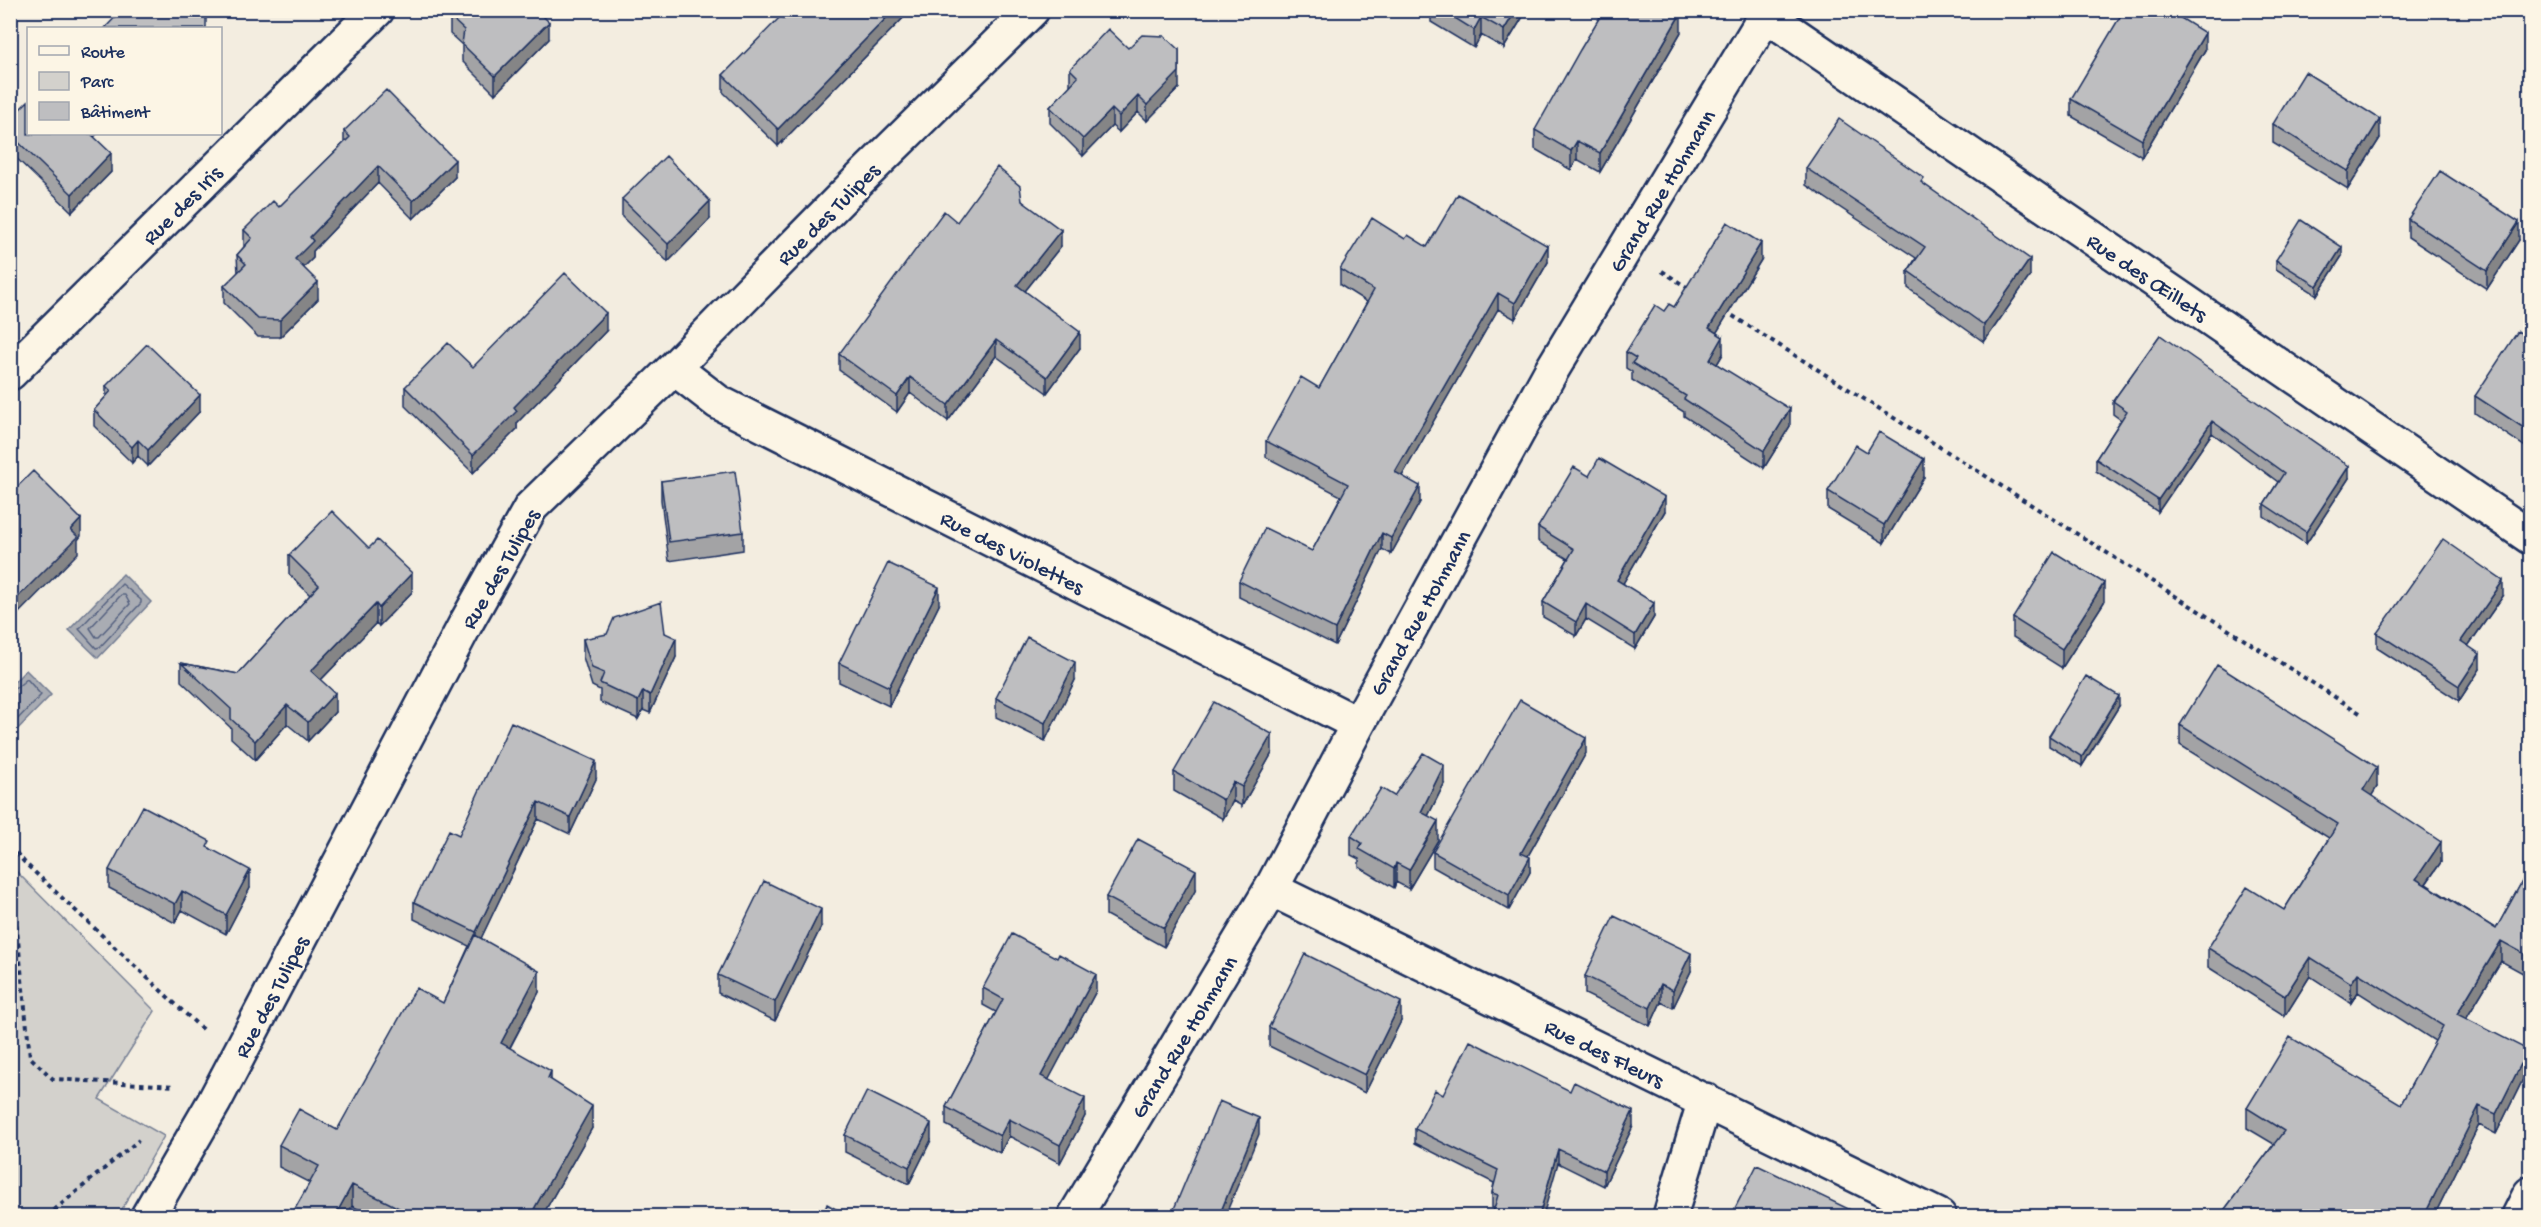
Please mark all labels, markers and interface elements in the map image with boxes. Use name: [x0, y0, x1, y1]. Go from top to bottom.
legend: [27, 27, 222, 135]
text: Route: [81, 43, 126, 64]
text: Parc: [80, 73, 114, 94]
text: Bâtiment: [80, 103, 151, 124]
street label: Grand Rue Hohmann: [1606, 105, 1724, 278]
street label: Rue des Tulipes: [773, 158, 887, 273]
street label: Rue des Iris: [139, 161, 230, 252]
street label: Rue des Œillets: [2080, 229, 2212, 330]
street label: Rue des Tulipes: [458, 504, 548, 635]
street label: Rue des Violettes: [935, 507, 1088, 602]
street label: Grand Rue Hohmann: [1366, 526, 1479, 701]
street label: Rue des Tulipes: [230, 932, 317, 1063]
street label: Grand Rue Hohmann: [1128, 951, 1246, 1124]
street label: Rue des Fleurs: [1539, 1015, 1668, 1096]

